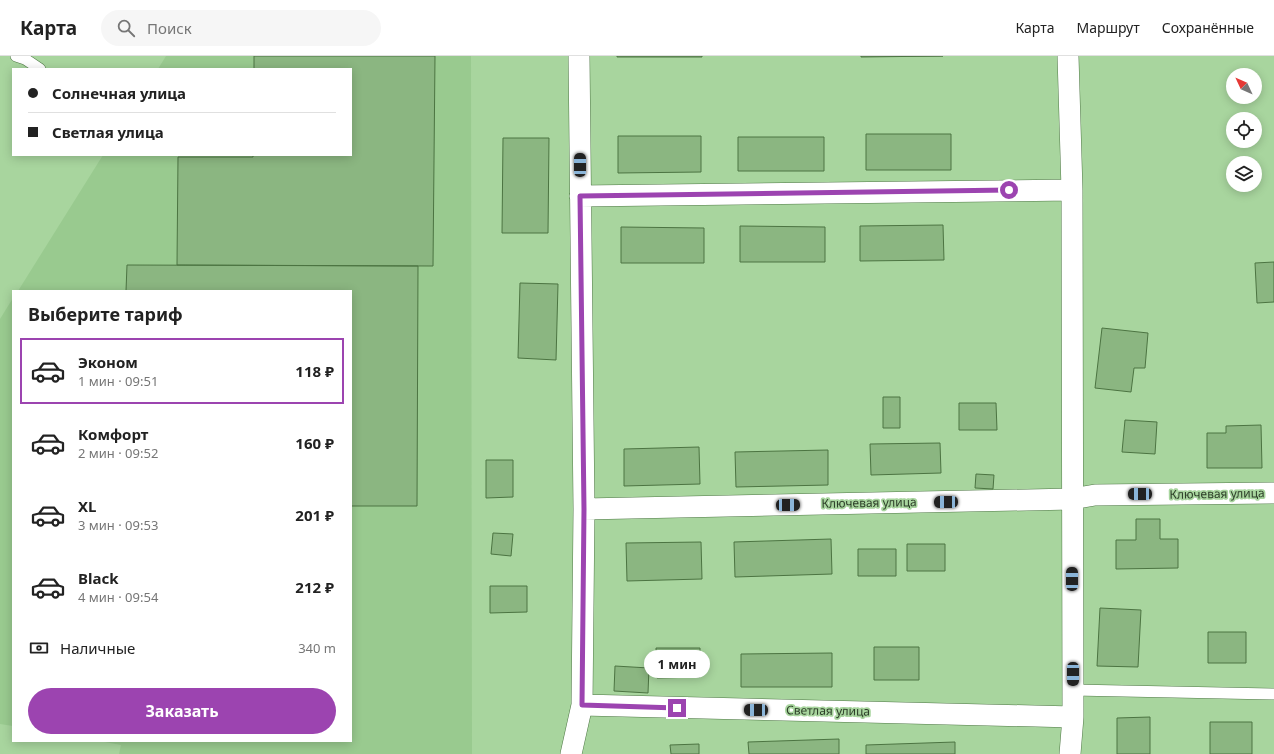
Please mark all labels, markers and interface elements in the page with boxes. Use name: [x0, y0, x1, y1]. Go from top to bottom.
search box: [101, 10, 381, 46]
text: Карта: [20, 15, 77, 41]
icon: search: [115, 17, 137, 39]
text: Поиск: [147, 18, 192, 38]
text: Карта: [1015, 18, 1054, 37]
text: Маршрут: [1076, 18, 1140, 37]
text: Сохранённые: [1162, 18, 1254, 37]
north arrow: [1226, 68, 1262, 104]
map controls: [1226, 68, 1262, 192]
text: Солнечная улица: [52, 83, 186, 103]
button: locate: [1226, 112, 1262, 148]
text: Светлая улица: [52, 122, 164, 142]
car: [574, 153, 586, 177]
button: layers: [1226, 156, 1262, 192]
route start: [1000, 181, 1018, 199]
text: Выберите тариф: [28, 302, 183, 326]
text: Эконом: [78, 352, 138, 372]
icon: car: [30, 353, 66, 389]
text: 118 ₽: [295, 361, 334, 381]
text: 1 мин · 09:51: [78, 372, 158, 390]
text: Комфорт: [78, 424, 148, 444]
icon: car: [30, 425, 66, 461]
text: 160 ₽: [295, 433, 334, 453]
text: 2 мин · 09:52: [78, 444, 158, 462]
street label: Ключевая улица: [1169, 484, 1265, 503]
car: [1128, 488, 1152, 500]
street label: Ключевая улица: [821, 493, 917, 512]
text: XL: [78, 496, 96, 516]
car: [934, 496, 958, 508]
icon: car: [30, 497, 66, 533]
car: [776, 499, 800, 511]
text: 201 ₽: [295, 505, 334, 525]
text: 3 мин · 09:53: [78, 516, 158, 534]
car: [1066, 567, 1078, 591]
text: Black: [78, 568, 118, 588]
icon: car: [30, 569, 66, 605]
text: 212 ₽: [295, 577, 334, 597]
text: 4 мин · 09:54: [78, 588, 158, 606]
icon: cash: [28, 637, 50, 659]
text: Наличные: [60, 638, 135, 658]
text: 340 m: [298, 639, 336, 657]
callout: 1 мин: [644, 650, 710, 678]
text: 1 мин: [658, 655, 697, 673]
car: [1067, 662, 1079, 686]
button: Заказать: [28, 688, 336, 734]
route end: [668, 699, 686, 717]
street label: Светлая улица: [786, 701, 870, 720]
car: [744, 704, 768, 716]

